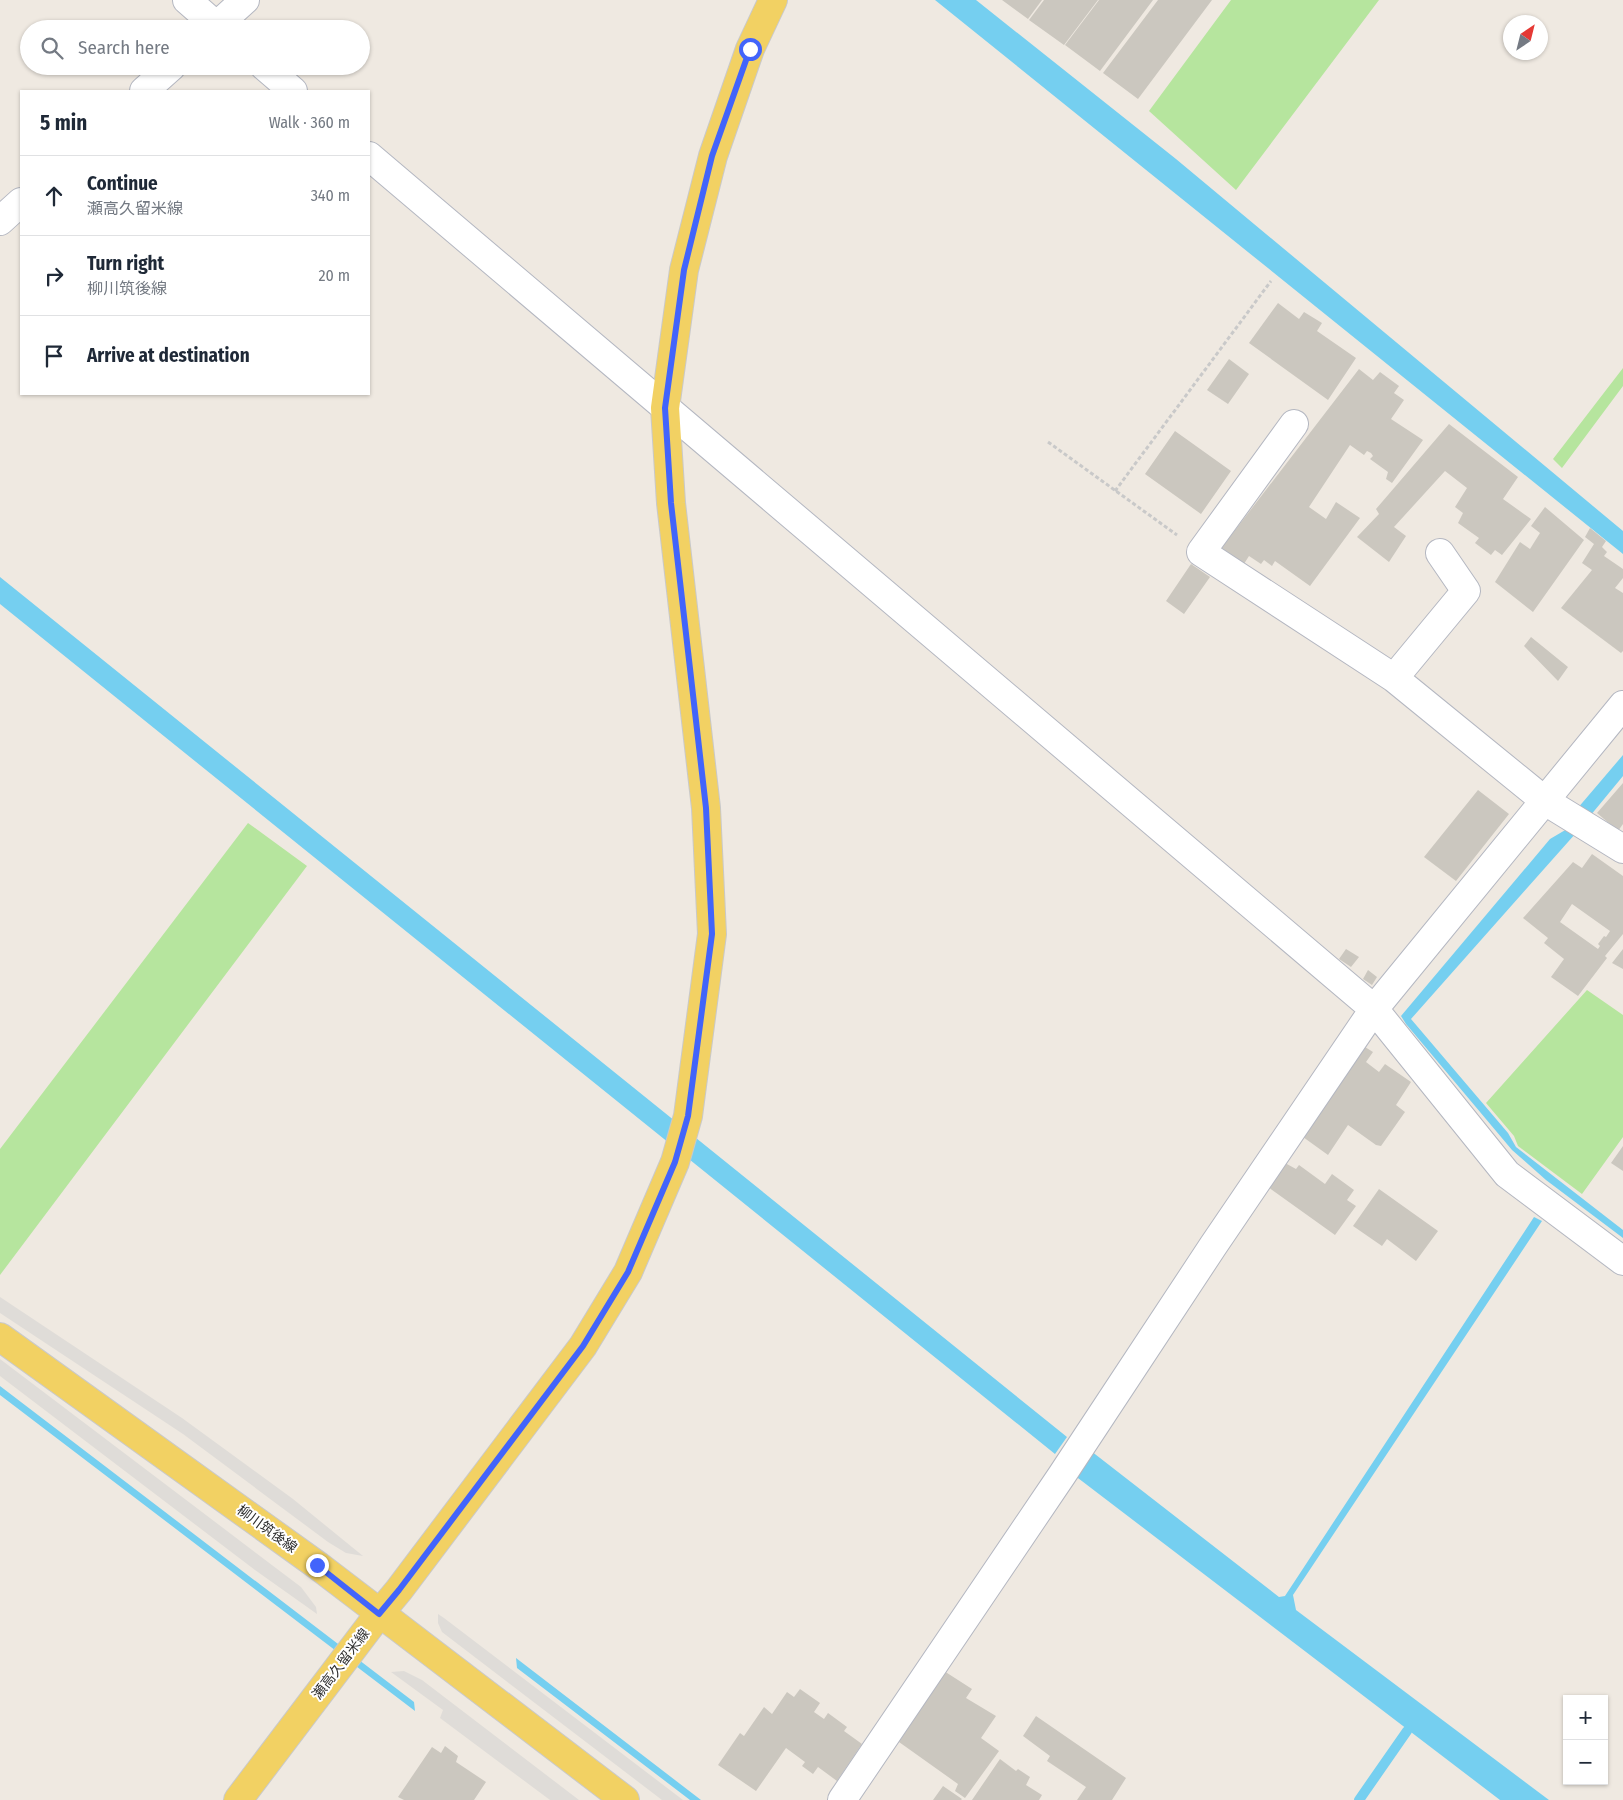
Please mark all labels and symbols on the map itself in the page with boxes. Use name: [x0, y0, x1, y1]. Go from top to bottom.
north arrow: [1503, 15, 1548, 60]
route start: [739, 38, 762, 61]
street label: 柳川筑後線: [234, 1502, 300, 1556]
route end: [306, 1554, 329, 1577]
street label: 瀬高久留米線: [309, 1625, 373, 1703]

